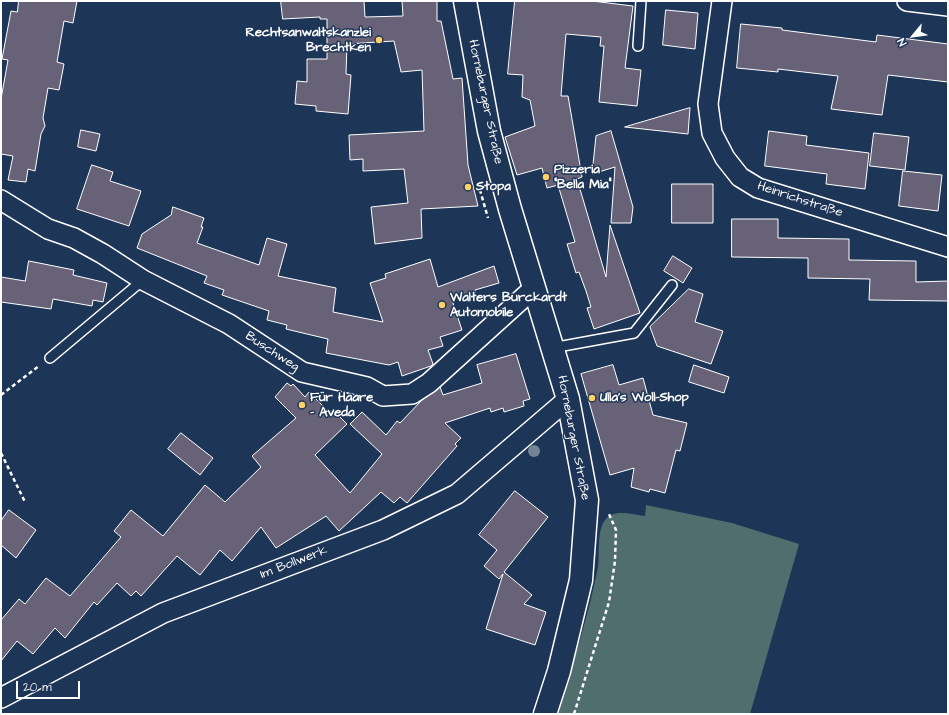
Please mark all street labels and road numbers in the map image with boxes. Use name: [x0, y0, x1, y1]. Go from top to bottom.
street label: Horneburger Straße: [464, 38, 506, 166]
street label: Heinrichstraße: [755, 179, 845, 221]
street label: Buschweg: [242, 329, 302, 375]
street label: Horneburger Straße: [553, 374, 593, 502]
street label: Im Bollwerk: [258, 543, 330, 583]

